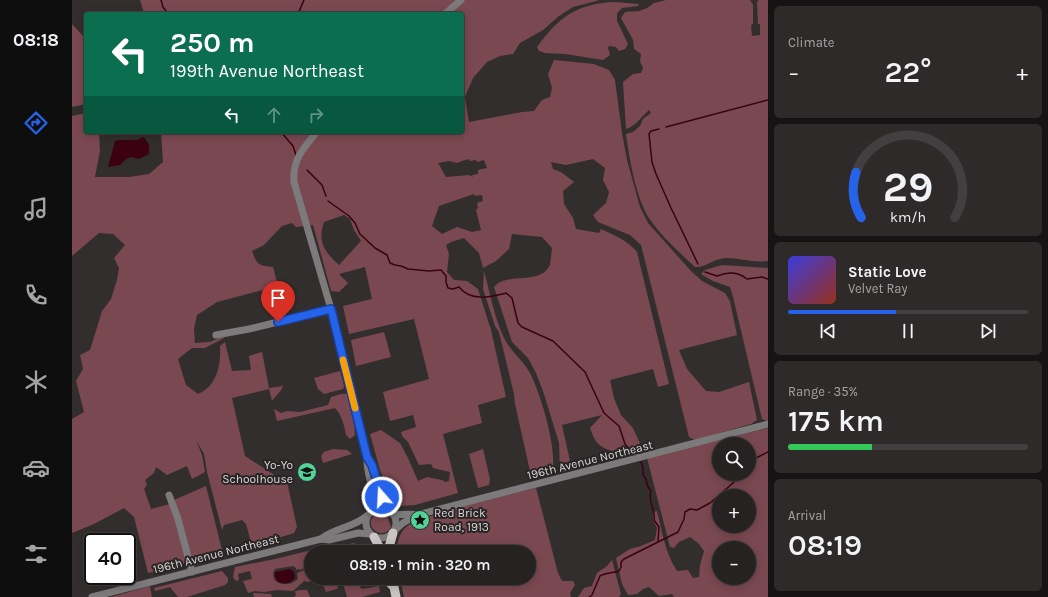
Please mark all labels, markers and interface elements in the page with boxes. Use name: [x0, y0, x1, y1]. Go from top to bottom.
text: 250 m: [170, 26, 255, 59]
icon: left: [104, 28, 156, 80]
text: 08:18: [13, 29, 59, 51]
text: Climate: [788, 35, 834, 50]
text: 22°: [884, 54, 932, 90]
text: 199th Avenue Northeast: [170, 60, 364, 82]
text: −: [788, 60, 800, 86]
text: +: [1016, 60, 1028, 86]
icon: left: [221, 104, 243, 126]
icon: ahead: [263, 104, 285, 126]
icon: right: [305, 104, 327, 126]
icon: directions: [22, 109, 50, 137]
text: 29: [883, 163, 933, 211]
icon: music: [22, 195, 50, 223]
text: km/h: [890, 209, 926, 226]
text: Static Love: [848, 263, 926, 281]
icon: phone: [22, 281, 50, 309]
pin: [261, 281, 295, 322]
text: Velvet Ray: [848, 281, 908, 296]
icon: arrive: [267, 287, 289, 309]
icon: previous: [817, 320, 839, 342]
icon: pause: [897, 320, 919, 342]
icon: next: [977, 320, 999, 342]
icon: climate: [22, 368, 50, 396]
text: Range · 35%: [788, 384, 858, 399]
text: 175 km: [788, 403, 884, 439]
street label: 196th Avenue Northeast: [526, 437, 655, 482]
map controls: [712, 437, 756, 585]
button: search: [712, 437, 756, 481]
icon: car: [22, 454, 50, 482]
place label: Yo-Yo Schoolhouse: [222, 458, 293, 486]
school or university icon: Yo-Yo Schoolhouse: [296, 461, 318, 483]
position arrow: [361, 476, 403, 518]
button: +: [712, 489, 756, 533]
place label: Red Brick Road, 1913: [434, 506, 489, 534]
text: Arrival: [788, 508, 826, 523]
place icon: Red Brick Road, 1913: [409, 509, 431, 531]
text: 08:19: [788, 527, 862, 563]
street label: 196th Avenue Northeast: [152, 531, 281, 576]
speed limit sign: 40: [84, 533, 136, 585]
icon: filters: [22, 540, 50, 568]
button: −: [712, 541, 756, 585]
text: 08:19 · 1 min · 320 m: [350, 556, 490, 574]

